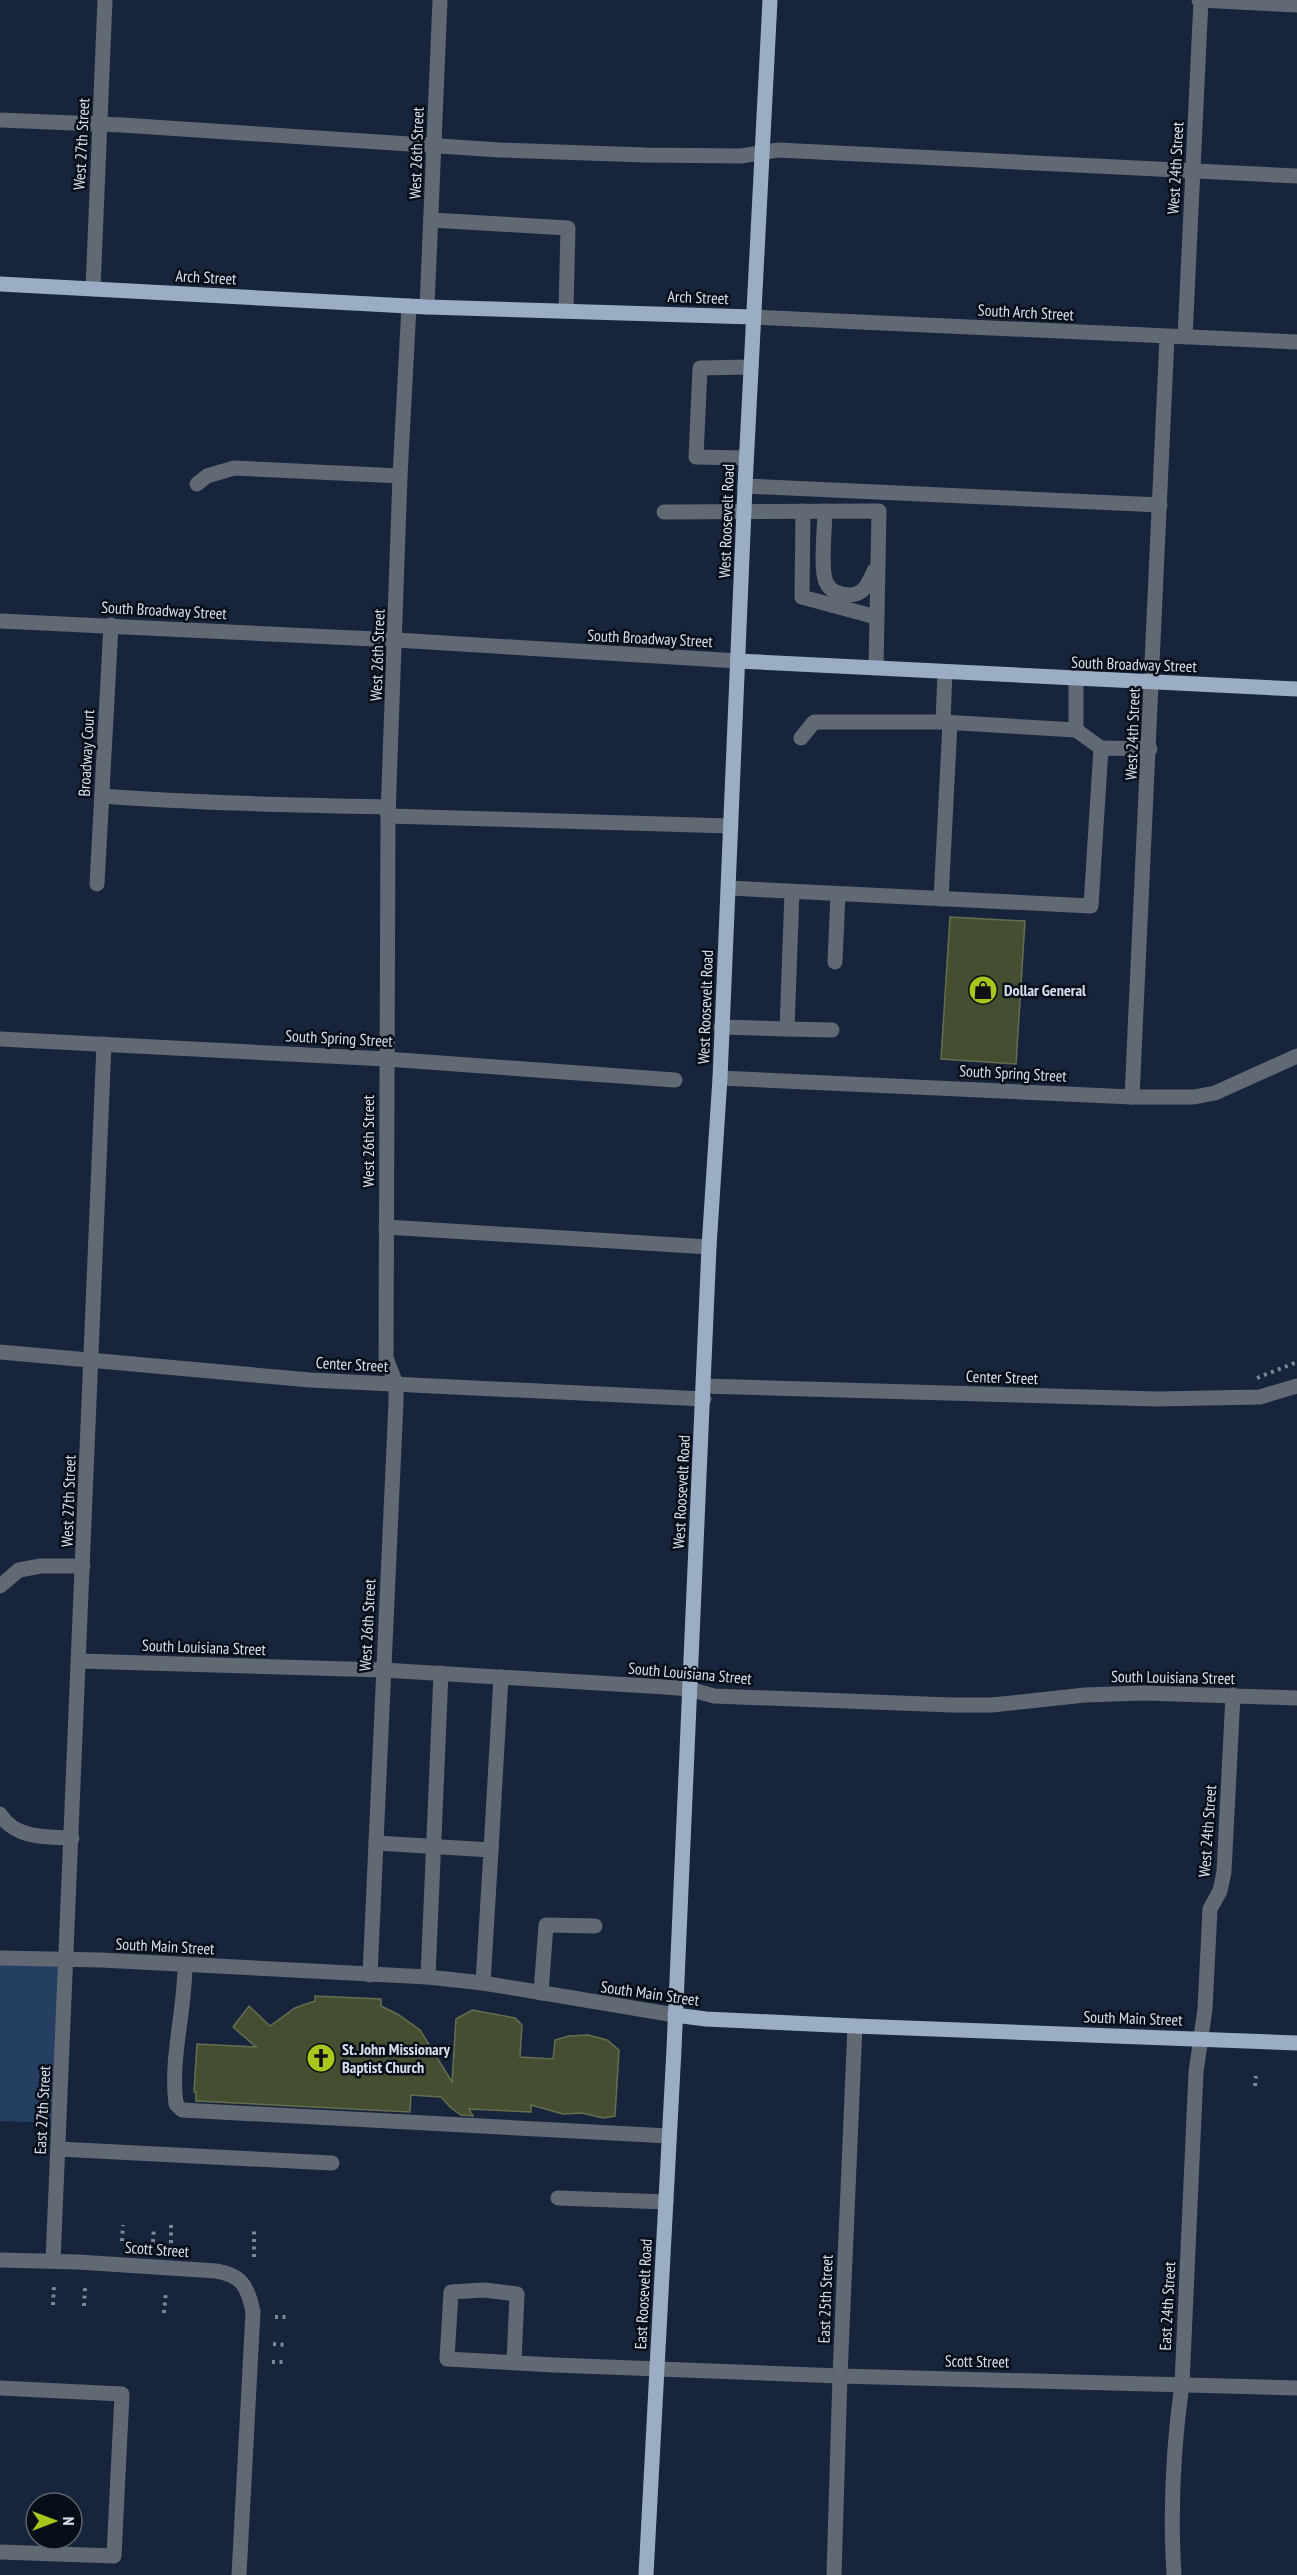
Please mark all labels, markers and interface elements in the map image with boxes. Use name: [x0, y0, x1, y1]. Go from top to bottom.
street label: West 27th Street: [69, 97, 93, 191]
street label: West 26th Street: [404, 106, 428, 199]
street label: West 24th Street: [1163, 121, 1187, 215]
street label: Arch Street: [175, 265, 238, 289]
street label: Arch Street: [667, 286, 730, 308]
street label: South Arch Street: [977, 299, 1075, 325]
street label: West Roosevelt Road: [714, 463, 738, 578]
street label: South Broadway Street: [101, 597, 228, 623]
street label: West 26th Street: [365, 608, 389, 701]
street label: South Broadway Street: [587, 625, 714, 651]
street label: South Broadway Street: [1071, 652, 1198, 676]
street label: West 24th Street: [1120, 687, 1144, 780]
street label: Broadway Court: [74, 709, 98, 797]
street label: West Roosevelt Road: [693, 949, 717, 1064]
shop icon: Dollar General: [967, 974, 999, 1006]
place label: Dollar General: [1004, 980, 1086, 1000]
street label: South Spring Street: [285, 1025, 394, 1051]
street label: South Spring Street: [959, 1060, 1068, 1086]
street label: West 26th Street: [358, 1094, 378, 1187]
street label: Center Street: [315, 1352, 389, 1376]
street label: Center Street: [966, 1366, 1039, 1388]
street label: West Roosevelt Road: [668, 1434, 694, 1550]
street label: West 27th Street: [56, 1454, 80, 1547]
street label: West 26th Street: [355, 1578, 379, 1672]
street label: South Louisiana Street: [142, 1635, 267, 1659]
street label: South Louisiana Street: [627, 1658, 753, 1688]
street label: South Louisiana Street: [1111, 1666, 1236, 1688]
street label: West 24th Street: [1194, 1784, 1220, 1878]
street label: South Main Street: [115, 1933, 216, 1959]
street label: South Main Street: [600, 1976, 701, 2010]
street label: South Main Street: [1083, 2006, 1183, 2030]
place label: St. John Missionary Baptist Church: [342, 2039, 450, 2077]
church icon: St. John Missionary Baptist Church: [305, 2042, 337, 2074]
street label: East 27th Street: [30, 2065, 54, 2155]
street label: Scott Street: [124, 2237, 190, 2261]
street label: East Roosevelt Road: [630, 2238, 656, 2350]
street label: East 25th Street: [813, 2254, 837, 2344]
street label: East 24th Street: [1155, 2261, 1179, 2351]
street label: Scott Street: [945, 2350, 1010, 2372]
north arrow: [24, 2491, 84, 2551]
text: N: [59, 2517, 79, 2525]

